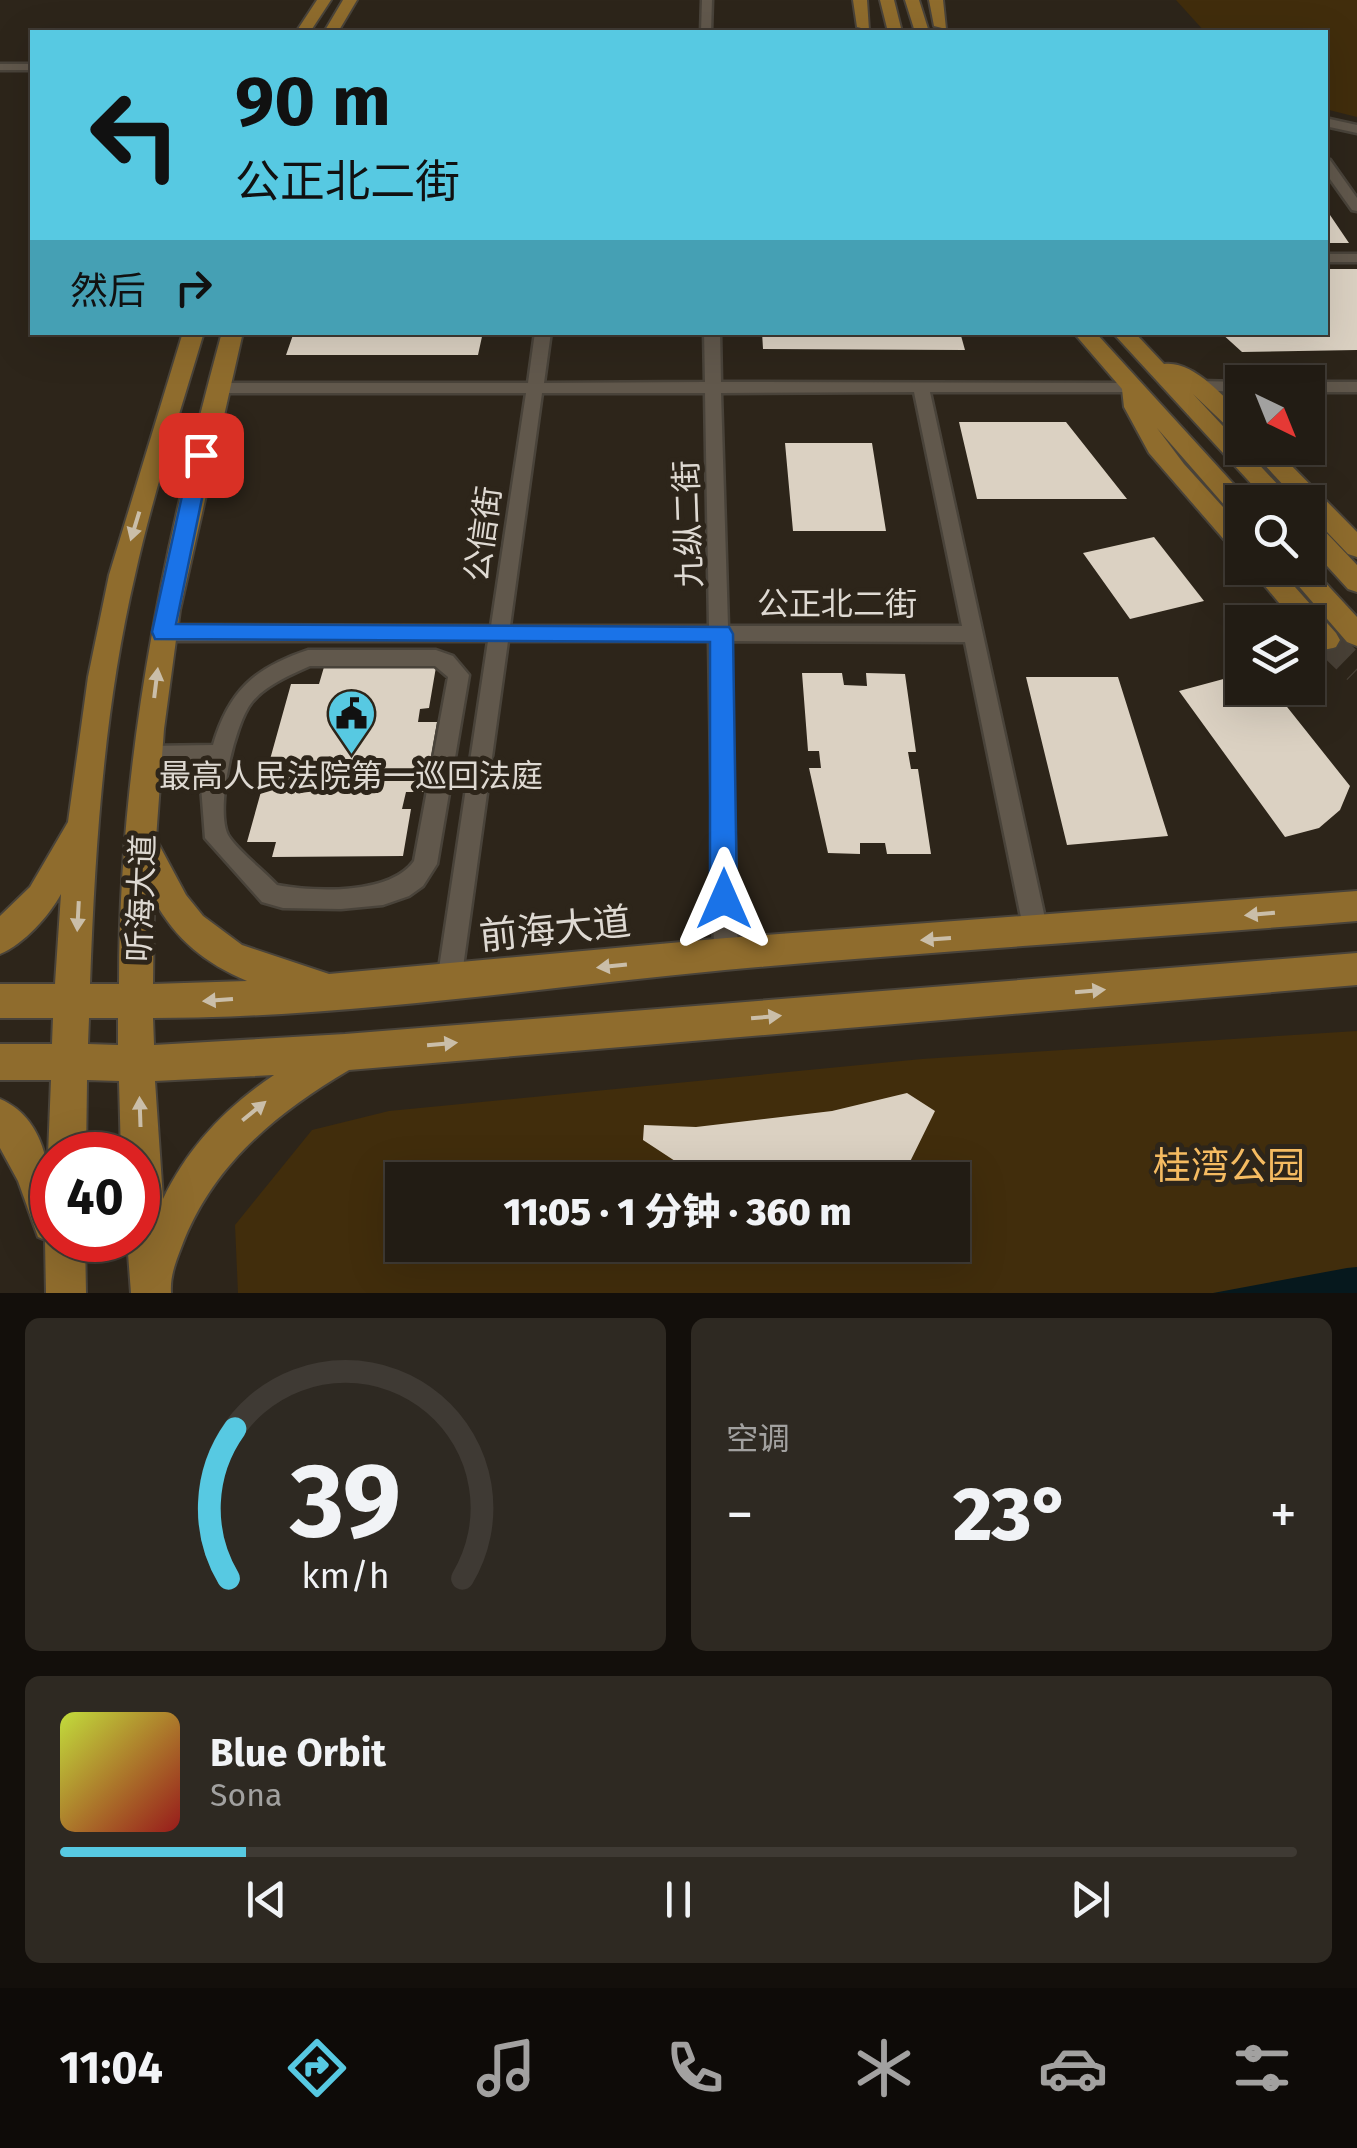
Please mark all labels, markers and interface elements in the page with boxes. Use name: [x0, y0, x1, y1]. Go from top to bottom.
text: 90 m: [235, 60, 391, 144]
icon: left: [70, 70, 200, 200]
text: 公正北二街: [235, 155, 460, 209]
icon: right: [166, 260, 221, 315]
text: 然后: [70, 268, 146, 314]
north arrow: [1225, 365, 1325, 465]
map controls: [1225, 365, 1325, 705]
pin: [159, 413, 244, 498]
icon: arrive: [174, 428, 229, 483]
street label: 九纵二街: [667, 459, 709, 589]
street label: 公信街: [458, 484, 508, 584]
button: search: [1225, 485, 1325, 585]
one-way arrow: [127, 512, 142, 542]
street label: 公正北二街: [757, 585, 917, 623]
button: layers: [1225, 605, 1325, 705]
one-way arrow: [148, 667, 164, 699]
public building icon: 最高人民法院第一巡回法庭: [325, 688, 377, 756]
place label: 最高人民法院第一巡回法庭: [159, 757, 543, 795]
street label: 听海大道: [120, 833, 162, 963]
position arrow: [672, 847, 776, 951]
street label: 前海大道: [477, 898, 633, 960]
one-way arrow: [70, 901, 86, 933]
one-way arrow: [1243, 906, 1275, 922]
one-way arrow: [919, 931, 951, 947]
one-way arrow: [596, 958, 627, 974]
one-way arrow: [1074, 982, 1106, 998]
one-way arrow: [202, 992, 234, 1008]
one-way arrow: [750, 1009, 782, 1025]
one-way arrow: [426, 1036, 458, 1052]
one-way arrow: [132, 1096, 148, 1128]
one-way arrow: [242, 1100, 267, 1122]
speed limit sign: 40: [30, 1132, 160, 1262]
park label: 桂湾公园: [1153, 1143, 1305, 1189]
text: 11:05 · 1 分钟 · 360 m: [503, 1189, 852, 1235]
text: 空调: [726, 1420, 790, 1458]
text: 39: [289, 1439, 401, 1564]
text: 23°: [953, 1470, 1070, 1560]
text: −: [726, 1482, 754, 1548]
text: +: [1270, 1482, 1297, 1548]
text: km/h: [301, 1555, 390, 1597]
text: Blue Orbit: [210, 1730, 386, 1776]
text: Sona: [210, 1776, 282, 1814]
icon: previous: [239, 1872, 294, 1927]
icon: pause: [651, 1872, 706, 1927]
icon: next: [1063, 1872, 1118, 1927]
icon: directions: [282, 2033, 352, 2103]
icon: music: [471, 2033, 541, 2103]
icon: phone: [660, 2033, 730, 2103]
icon: climate: [849, 2033, 919, 2103]
icon: car: [1038, 2033, 1108, 2103]
icon: filters: [1227, 2033, 1297, 2103]
text: 11:04: [60, 2041, 163, 2095]

